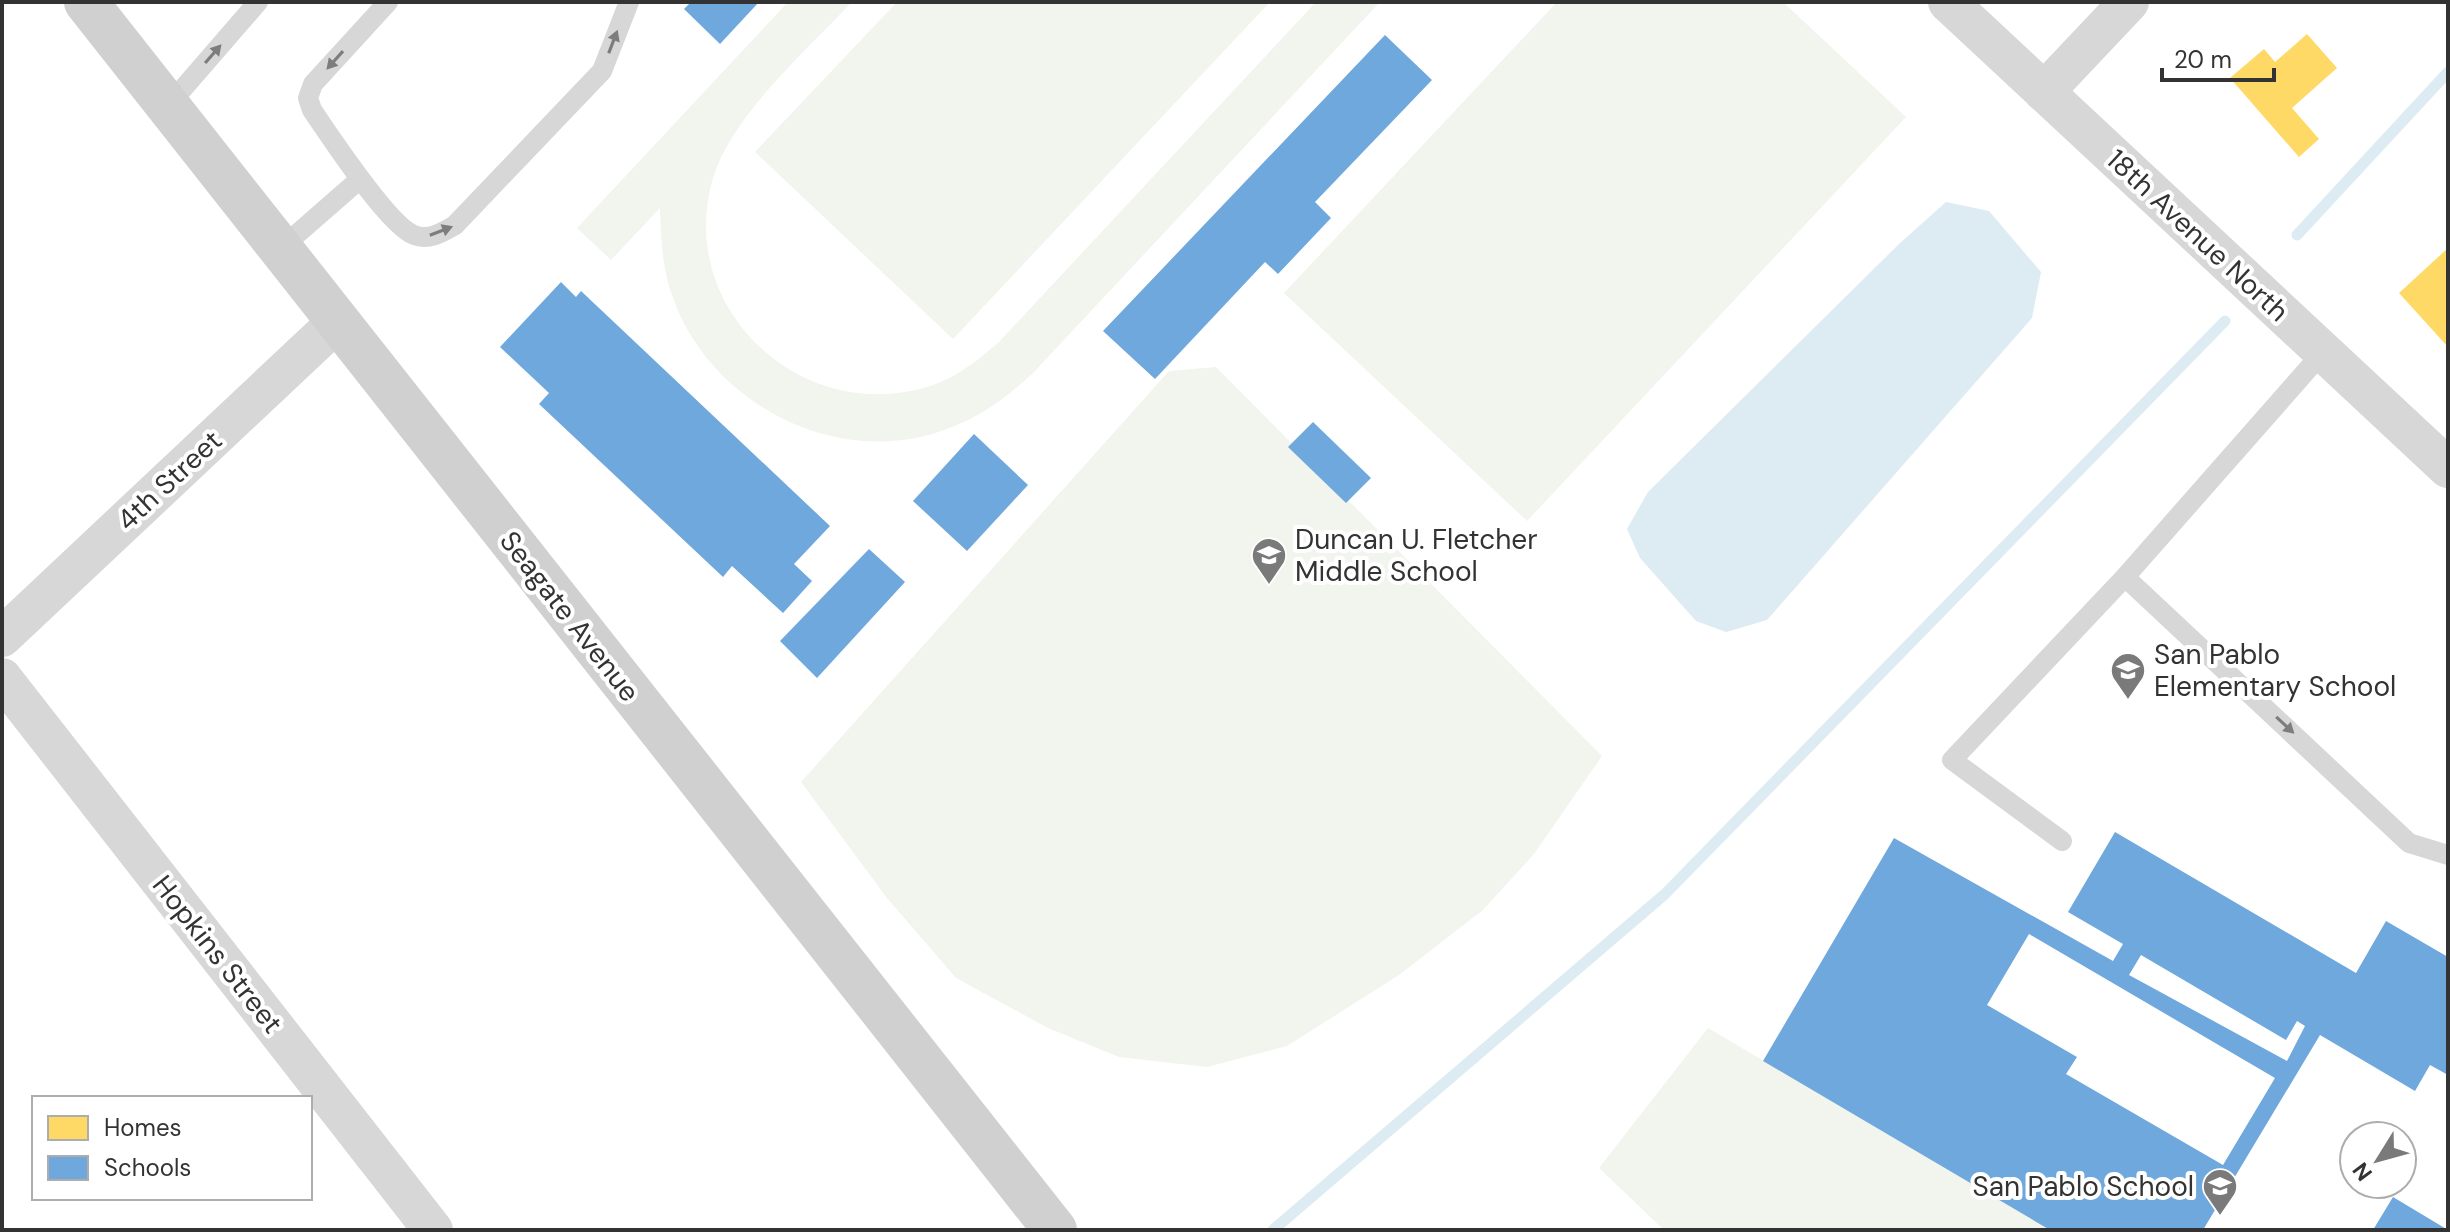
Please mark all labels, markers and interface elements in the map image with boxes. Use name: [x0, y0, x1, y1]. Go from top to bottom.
one-way arrow: [607, 30, 620, 54]
scale bar: [2162, 32, 2274, 82]
text: 20 m: [2174, 44, 2232, 75]
one-way arrow: [203, 45, 221, 64]
one-way arrow: [327, 50, 345, 69]
street label: 18th Avenue North: [2099, 141, 2297, 329]
one-way arrow: [429, 224, 453, 237]
street label: 4th Street: [109, 422, 230, 539]
place label: Duncan U. Fletcher Middle School: [1295, 521, 1538, 590]
street label: Seagate Avenue: [491, 523, 648, 709]
school or university icon: Duncan U. Fletcher Middle School: [1250, 536, 1288, 586]
place label: San Pablo Elementary School: [2154, 636, 2396, 705]
school or university icon: San Pablo Elementary School: [2109, 651, 2147, 701]
one-way arrow: [2275, 716, 2294, 734]
street label: Hopkins Street: [144, 868, 291, 1041]
legend: [32, 1096, 312, 1200]
text: Homes: [104, 1112, 182, 1143]
north arrow: [2338, 1120, 2418, 1200]
text: Schools: [104, 1152, 191, 1183]
text: N: [2346, 1157, 2379, 1187]
school or university icon: San Pablo School: [2201, 1167, 2239, 1217]
place label: San Pablo School: [1973, 1168, 2194, 1205]

